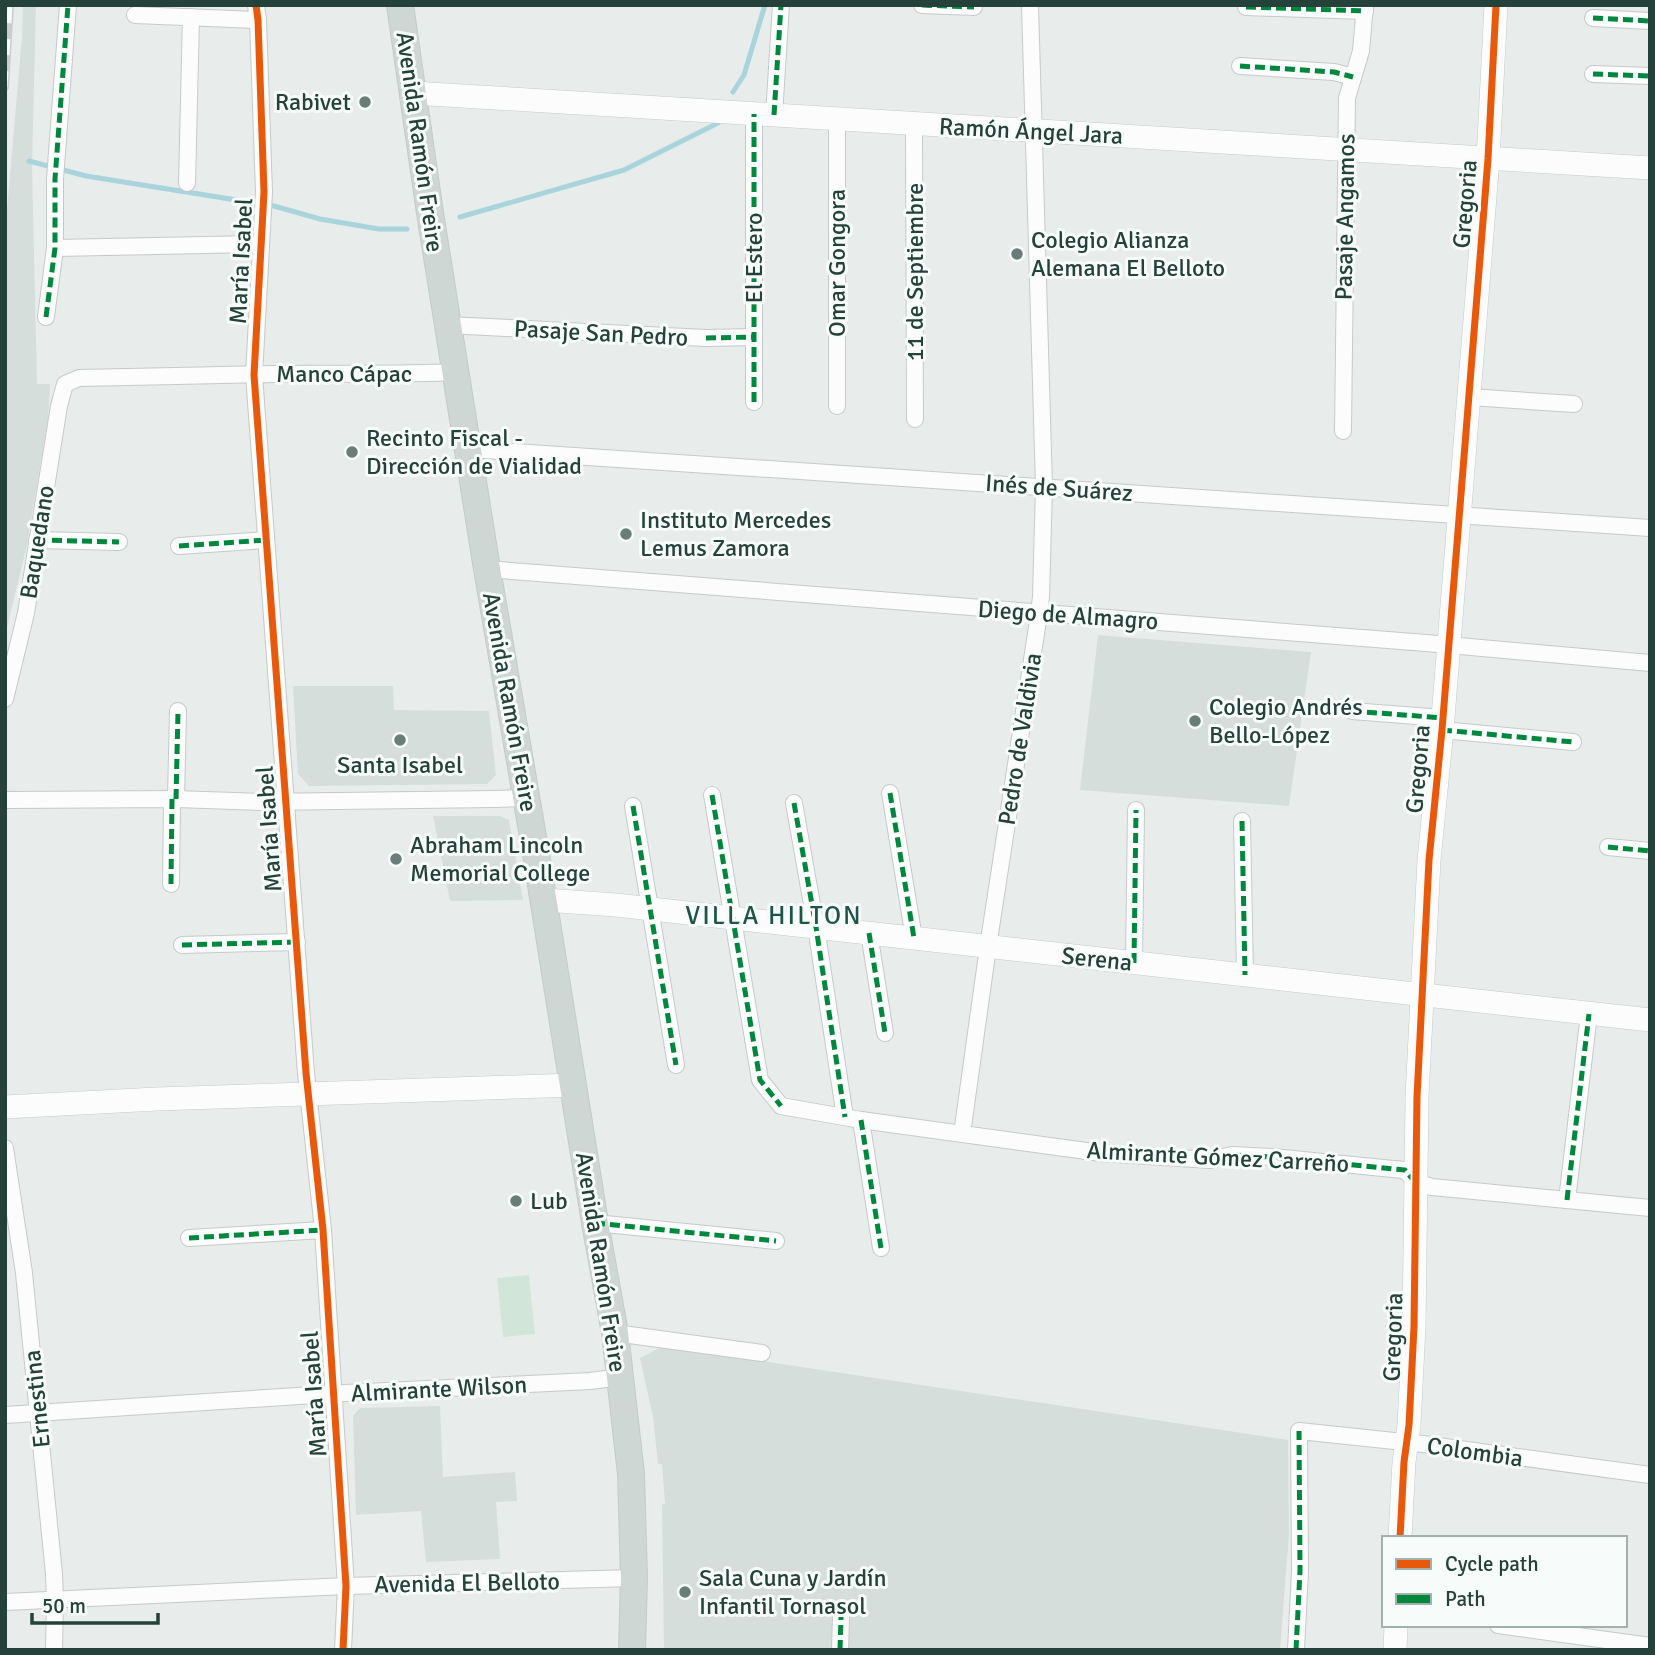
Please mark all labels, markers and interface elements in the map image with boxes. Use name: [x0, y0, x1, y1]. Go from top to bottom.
street label: Avenida Ramón Freire: [390, 30, 450, 254]
place label: Rabivet: [275, 87, 351, 117]
marker: Rabivet: [357, 94, 373, 110]
street label: Ramón Ángel Jara: [938, 111, 1124, 151]
street label: Pasaje Angamos: [1329, 133, 1361, 301]
street label: Gregoria: [1446, 158, 1484, 250]
street label: 11 de Septiembre: [900, 183, 930, 361]
street label: Omar Gongora: [822, 189, 852, 337]
street label: María Isabel: [223, 197, 259, 325]
street label: El Estero: [739, 212, 769, 304]
place label: Colegio Alianza Alemana El Belloto: [1031, 225, 1225, 283]
marker: Colegio Alianza Alemana El Belloto: [1009, 246, 1025, 262]
street label: Pasaje San Pedro: [513, 313, 689, 353]
street label: Manco Cápac: [276, 359, 412, 389]
place label: Recinto Fiscal - Dirección de Vialidad: [366, 423, 582, 481]
marker: Recinto Fiscal - Dirección de Vialidad: [344, 444, 360, 460]
street label: Inés de Suárez: [984, 468, 1134, 508]
street label: Baquedano: [13, 483, 61, 601]
place label: Instituto Mercedes Lemus Zamora: [640, 505, 831, 563]
marker: Instituto Mercedes Lemus Zamora: [618, 526, 634, 542]
street label: Avenida Ramón Freire: [476, 590, 544, 814]
street label: Diego de Almagro: [977, 594, 1159, 636]
street label: Pedro de Valdivia: [992, 651, 1048, 827]
place label: Colegio Andrés Bello-López: [1209, 692, 1363, 750]
marker: Colegio Andrés Bello-López: [1187, 713, 1203, 729]
street label: Gregoria: [1399, 723, 1437, 815]
marker: Santa Isabel: [392, 732, 408, 748]
place label: Santa Isabel: [337, 750, 463, 780]
street label: María Isabel: [250, 765, 288, 893]
place label: Abraham Lincoln Memorial College: [410, 830, 590, 888]
marker: Abraham Lincoln Memorial College: [388, 851, 404, 867]
district label: VILLA HILTON: [685, 900, 863, 932]
street label: Serena: [1060, 940, 1134, 978]
street label: Almirante Gómez Carreño: [1086, 1135, 1350, 1179]
street label: Avenida Ramón Freire: [569, 1150, 633, 1374]
place label: Lub: [530, 1186, 568, 1216]
marker: Lub: [508, 1193, 524, 1209]
street label: Gregoria: [1376, 1292, 1410, 1382]
street label: María Isabel: [295, 1330, 333, 1458]
street label: Ernestina: [17, 1349, 57, 1449]
street label: Almirante Wilson: [350, 1369, 528, 1409]
street label: Colombia: [1425, 1430, 1525, 1474]
legend: [1382, 1536, 1627, 1627]
text: Cycle path: [1445, 1551, 1539, 1577]
place label: Sala Cuna y Jardín Infantil Tornasol: [699, 1563, 887, 1621]
street label: Avenida El Belloto: [374, 1566, 560, 1600]
scale bar: [32, 1582, 158, 1626]
marker: Sala Cuna y Jardín Infantil Tornasol: [677, 1584, 693, 1600]
text: Path: [1445, 1586, 1486, 1612]
text: 50 m: [42, 1593, 86, 1619]

